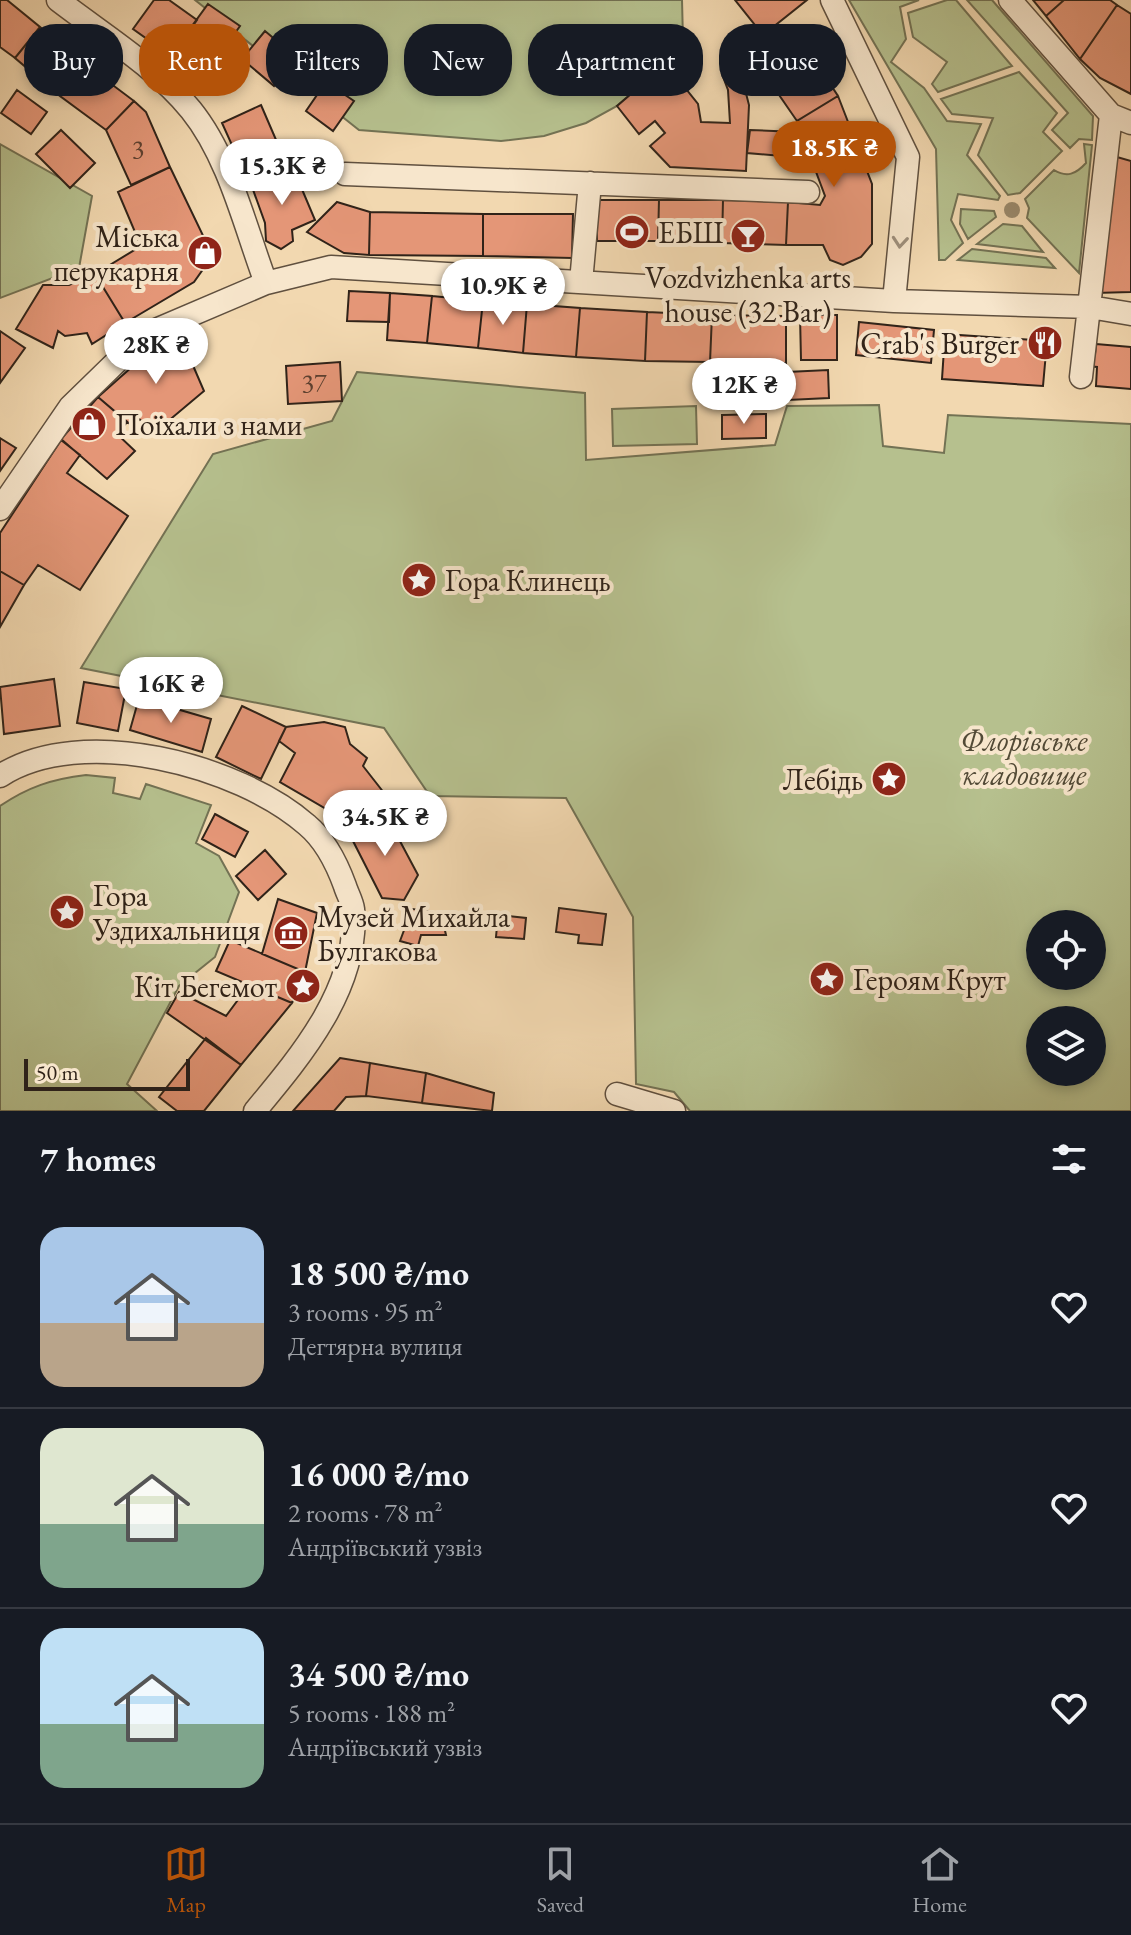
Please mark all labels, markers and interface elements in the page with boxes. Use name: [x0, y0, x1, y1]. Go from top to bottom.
chip: Buy: [24, 24, 123, 96]
chip: Rent: [139, 24, 250, 96]
chip: Filters: [266, 24, 388, 96]
chip: New: [404, 24, 512, 96]
chip: Apartment: [528, 24, 703, 96]
chip: House: [719, 24, 846, 96]
pin: 18.5K ₴: [760, 121, 908, 189]
text: 18.5K ₴: [790, 130, 878, 164]
house number: 3: [132, 132, 144, 166]
pin: 15.3K ₴: [208, 139, 356, 207]
text: 15.3K ₴: [238, 148, 326, 182]
sports icon: ЕБШ: [613, 213, 651, 251]
place label: ЕБШ: [658, 213, 724, 252]
place label: Міська перукарня: [54, 217, 179, 290]
bar icon: Vozdvizhenka arts house (32 Bar): [729, 217, 767, 255]
shop icon: Міська перукарня: [186, 234, 224, 272]
one-way arrow: [892, 235, 909, 248]
place label: Vozdvizhenka arts house (32 Bar): [645, 258, 851, 331]
pin: 10.9K ₴: [429, 259, 577, 327]
text: 10.9K ₴: [459, 268, 547, 302]
pin: 28K ₴: [100, 318, 212, 386]
place label: Crab's Burger: [860, 324, 1019, 363]
restaurant icon: Crab's Burger: [1026, 324, 1064, 362]
text: 28K ₴: [122, 327, 190, 361]
pin: 12K ₴: [688, 358, 800, 426]
house number: 37: [302, 366, 327, 400]
text: 12K ₴: [710, 367, 778, 401]
shop icon: Поїхали з нами: [70, 405, 108, 443]
place label: Поїхали з нами: [115, 405, 303, 444]
place icon: Гора Клинець: [400, 561, 438, 599]
place label: Гора Клинець: [445, 561, 611, 600]
pin: 16K ₴: [115, 657, 227, 725]
text: 16K ₴: [137, 666, 205, 700]
park label: Флорівське кладовище: [961, 721, 1088, 794]
place label: Лебідь: [783, 760, 863, 799]
place icon: Лебідь: [870, 760, 908, 798]
pin: 34.5K ₴: [311, 790, 459, 858]
text: 34.5K ₴: [341, 799, 429, 833]
place label: Гора Уздихальниця: [92, 876, 260, 949]
place icon: Гора Уздихальниця: [48, 893, 86, 931]
place label: Музей Михайла Булгакова: [317, 897, 510, 970]
map controls: [1026, 910, 1106, 1086]
button: locate: [1026, 910, 1106, 990]
museum icon: Музей Михайла Булгакова: [272, 914, 310, 952]
place icon: Героям Крут: [808, 960, 846, 998]
place label: Героям Крут: [853, 960, 1006, 999]
place label: Кіт Бегемот: [134, 967, 277, 1006]
place icon: Кіт Бегемот: [284, 967, 322, 1005]
button: layers: [1026, 1006, 1106, 1086]
scale bar: [24, 1055, 190, 1091]
text: 50 m: [36, 1058, 79, 1087]
text: 7 homes: [40, 1137, 156, 1181]
icon: filters: [1047, 1137, 1091, 1181]
text: 18 500 ₴/mo: [288, 1251, 469, 1295]
icon: home: [104, 1259, 200, 1355]
icon: heart: [1047, 1285, 1091, 1329]
text: 3 rooms · 95 m²: [288, 1295, 443, 1329]
text: Дегтярна вулиця: [288, 1329, 463, 1363]
text: 16 000 ₴/mo: [288, 1452, 469, 1496]
icon: home: [104, 1460, 200, 1556]
icon: heart: [1047, 1486, 1091, 1530]
text: 2 rooms · 78 m²: [288, 1496, 443, 1530]
text: Андріївський узвіз: [288, 1530, 482, 1564]
text: 34 500 ₴/mo: [288, 1652, 469, 1696]
icon: home: [104, 1660, 200, 1756]
icon: heart: [1047, 1686, 1091, 1730]
text: 5 rooms · 188 m²: [288, 1696, 455, 1730]
text: Андріївський узвіз: [288, 1730, 482, 1764]
tab: Map: [164, 1842, 208, 1919]
tab: Saved: [537, 1842, 584, 1919]
tab: Home: [912, 1842, 967, 1919]

